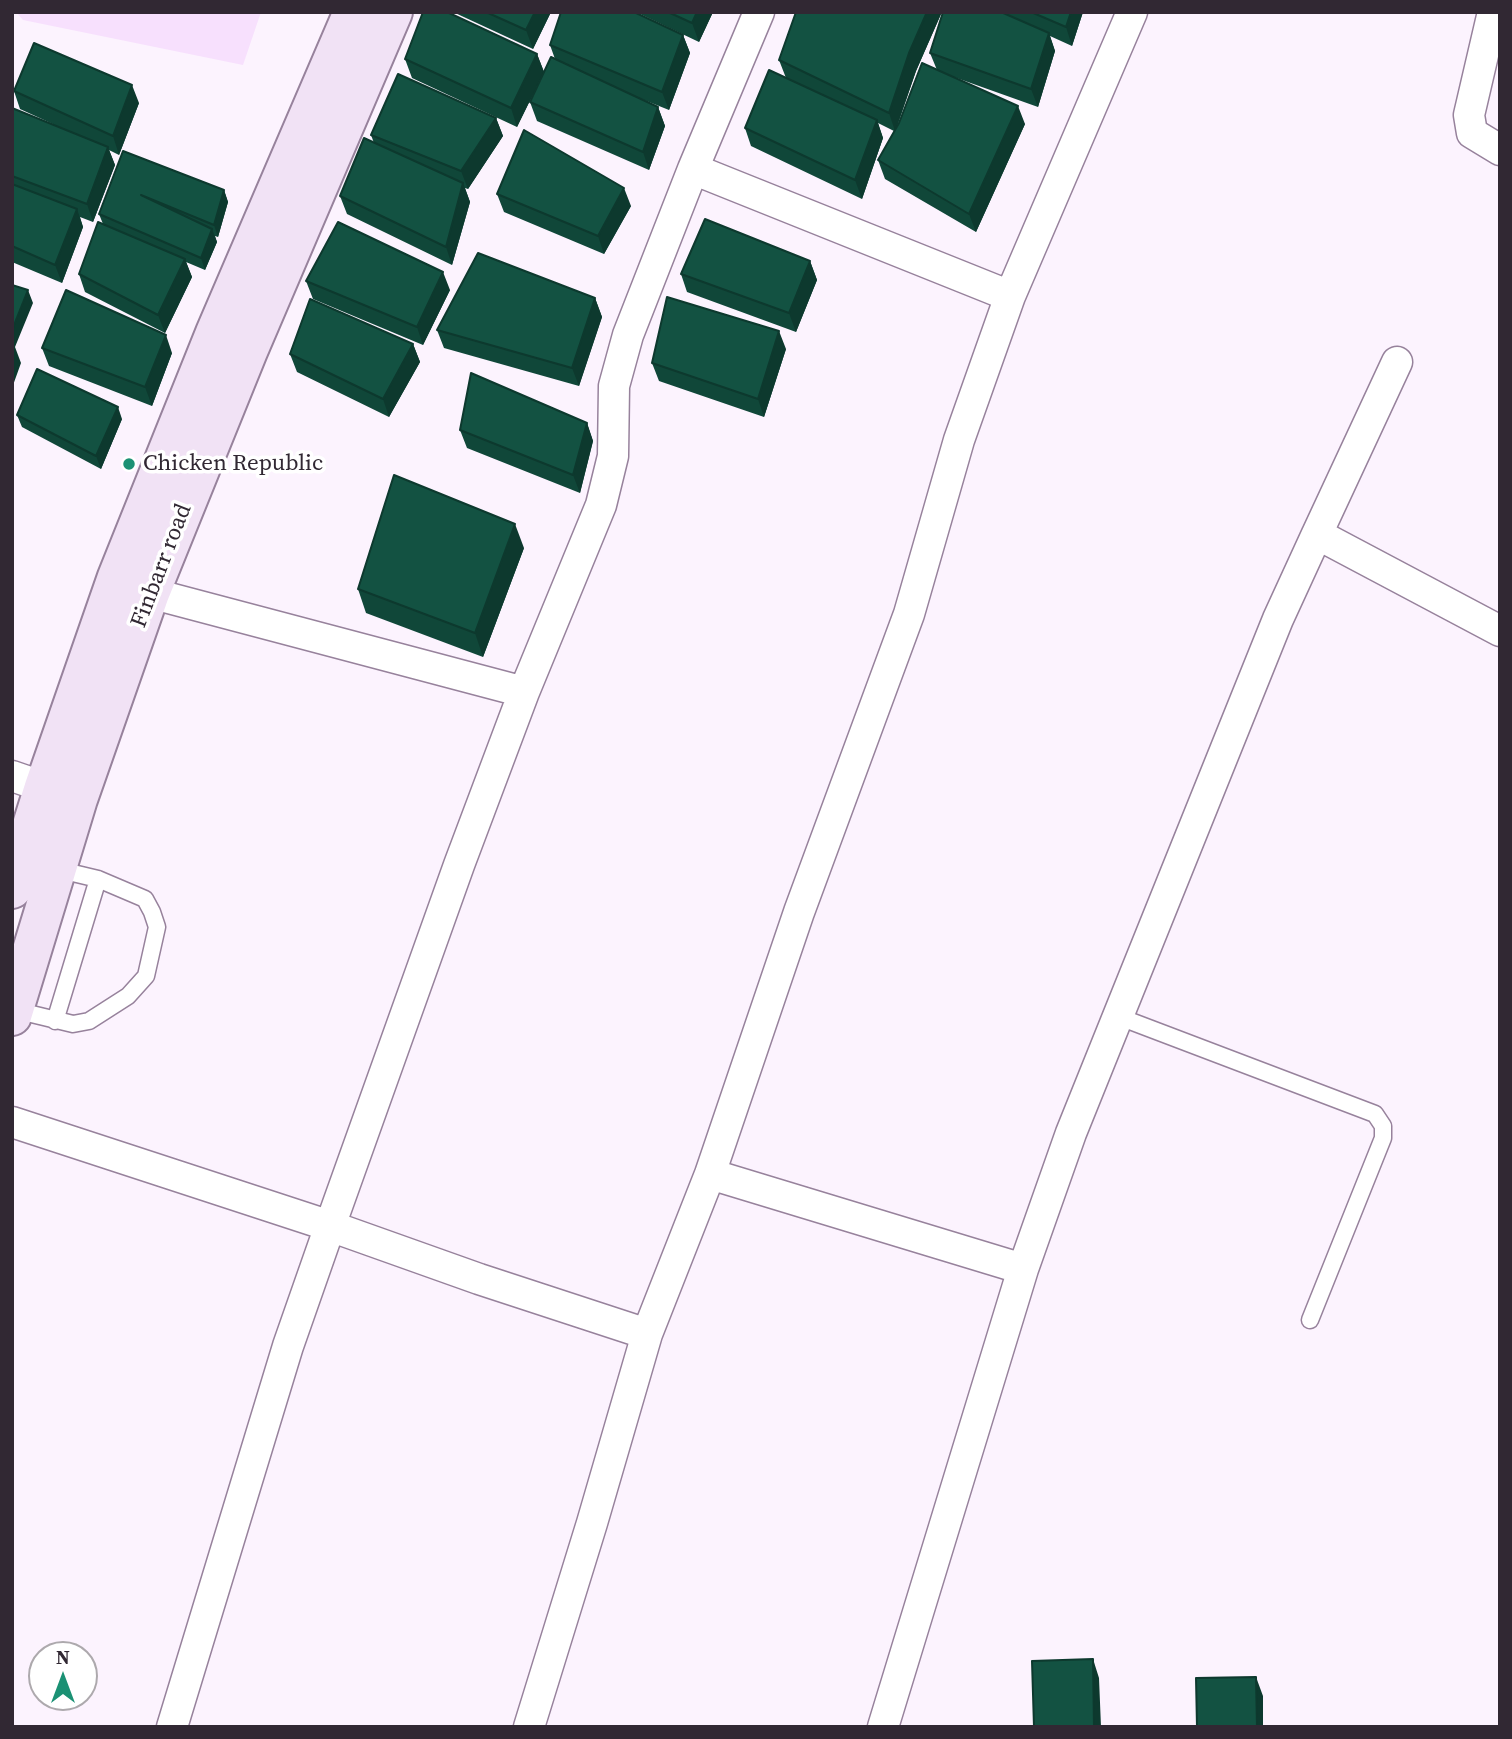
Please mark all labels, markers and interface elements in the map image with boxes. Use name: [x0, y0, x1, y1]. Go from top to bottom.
place label: Chicken Republic: [143, 450, 323, 478]
marker: Chicken Republic: [121, 456, 137, 472]
street label: Finbarr road: [126, 500, 198, 632]
north arrow: [28, 1641, 98, 1711]
text: N: [56, 1644, 70, 1670]

